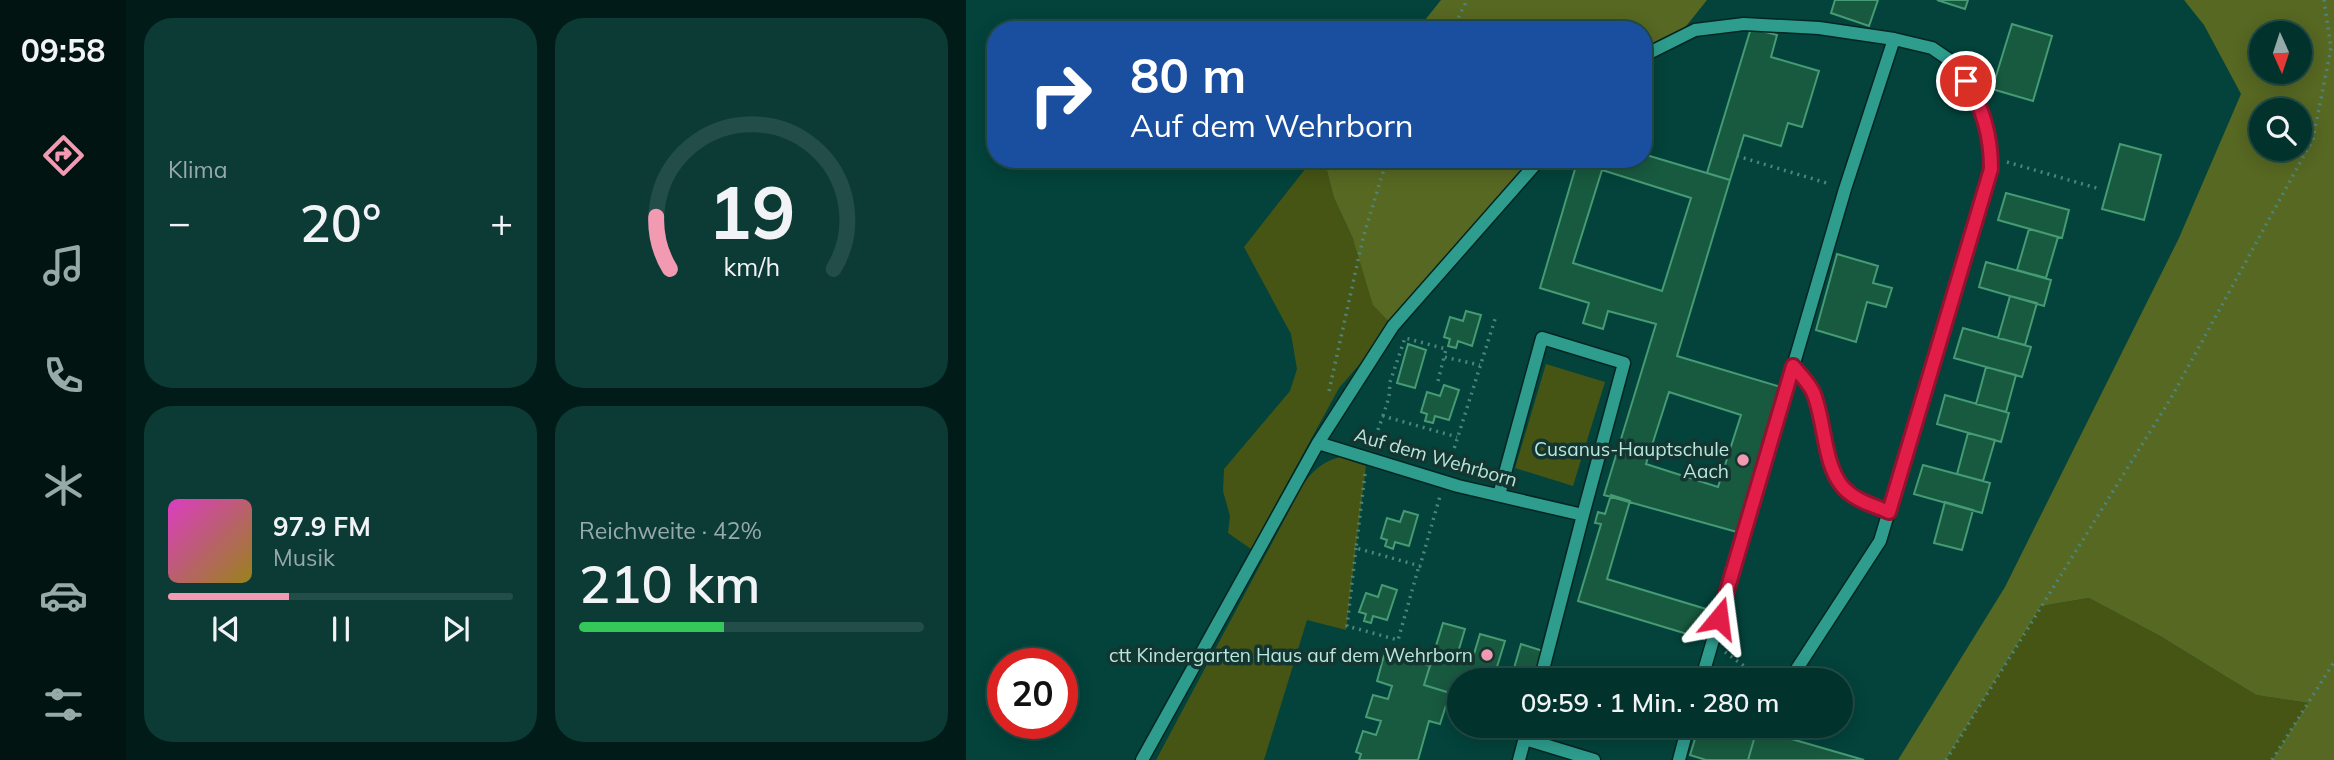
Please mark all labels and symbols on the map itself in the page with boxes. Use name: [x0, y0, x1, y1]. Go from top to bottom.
north arrow: [2249, 21, 2312, 84]
pin: [1936, 51, 1996, 111]
street label: Auf dem Wehrborn: [1352, 422, 1520, 492]
place label: Cusanus-Hauptschule Aach: [1534, 437, 1729, 483]
marker: Cusanus-Hauptschule Aach: [1735, 452, 1751, 468]
position arrow: [1682, 581, 1756, 655]
place label: ctt Kindergarten Haus auf dem Wehrborn: [1109, 643, 1473, 667]
marker: ctt Kindergarten Haus auf dem Wehrborn: [1479, 647, 1495, 663]
speed limit sign: 20: [987, 648, 1078, 739]

